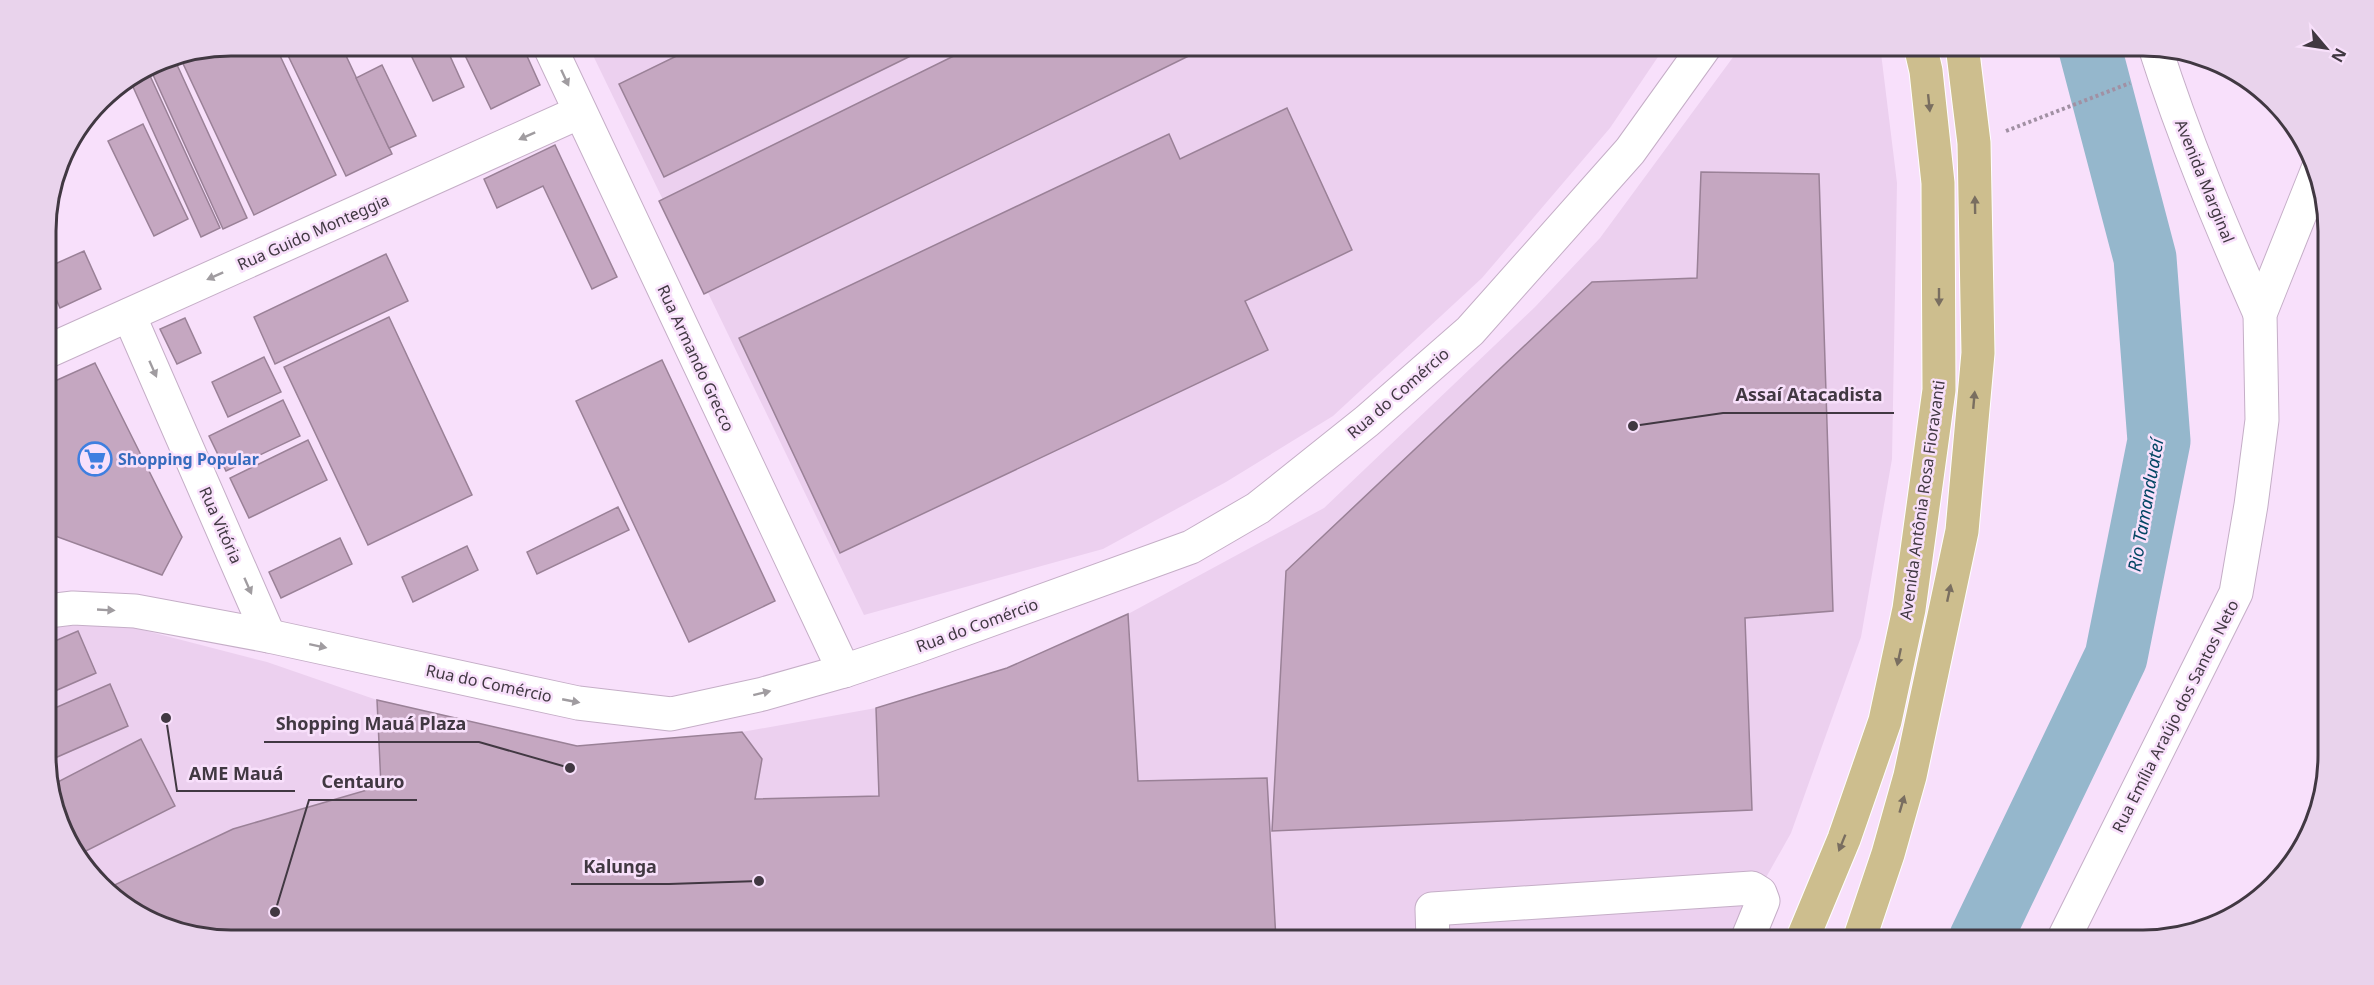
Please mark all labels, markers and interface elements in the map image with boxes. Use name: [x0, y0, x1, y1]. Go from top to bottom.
north arrow: [2296, 18, 2356, 78]
text: N: [2326, 44, 2352, 66]
one-way arrow: [560, 70, 569, 87]
one-way arrow: [1924, 93, 1934, 112]
street label: Avenida Marginal: [2170, 116, 2240, 246]
one-way arrow: [518, 131, 536, 141]
street label: Rua Guido Monteggia: [234, 189, 392, 275]
one-way arrow: [1971, 196, 1980, 215]
one-way arrow: [206, 271, 224, 281]
street label: Rua Armando Grecco: [652, 281, 740, 435]
one-way arrow: [1934, 288, 1944, 307]
street label: Rua do Comércio: [1342, 343, 1454, 443]
one-way arrow: [148, 360, 157, 377]
callout: Assaí Atacadista: [1723, 377, 1894, 413]
street label: Avenida Antônia Rosa Fioravanti: [1894, 379, 1950, 621]
text: Assaí Atacadista: [1736, 382, 1882, 406]
one-way arrow: [1969, 390, 1979, 409]
water label: Rio Tamanduateí: [2121, 434, 2169, 573]
supermarket icon: Shopping Popular: [77, 441, 113, 477]
place label: Shopping Popular: [118, 448, 259, 470]
street label: Rua Vitória: [194, 483, 248, 567]
one-way arrow: [243, 577, 252, 594]
one-way arrow: [1945, 583, 1954, 602]
street label: Rua do Comércio: [913, 593, 1041, 657]
street label: Rua Emília Araújo dos Santos Neto: [2106, 596, 2244, 836]
one-way arrow: [96, 605, 115, 614]
one-way arrow: [309, 642, 328, 652]
one-way arrow: [1893, 648, 1903, 666]
street label: Rua do Comércio: [424, 659, 554, 707]
one-way arrow: [753, 688, 772, 698]
one-way arrow: [561, 697, 580, 706]
callout: Shopping Mauá Plaza: [264, 706, 479, 742]
text: Shopping Mauá Plaza: [276, 711, 466, 735]
callout: AME Mauá: [177, 755, 295, 791]
text: AME Mauá: [189, 761, 283, 785]
callout: Centauro: [309, 764, 417, 800]
text: Centauro: [321, 769, 405, 793]
one-way arrow: [1898, 795, 1907, 813]
one-way arrow: [1837, 835, 1847, 853]
callout: Kalunga: [571, 848, 669, 884]
text: Kalunga: [583, 854, 657, 878]

